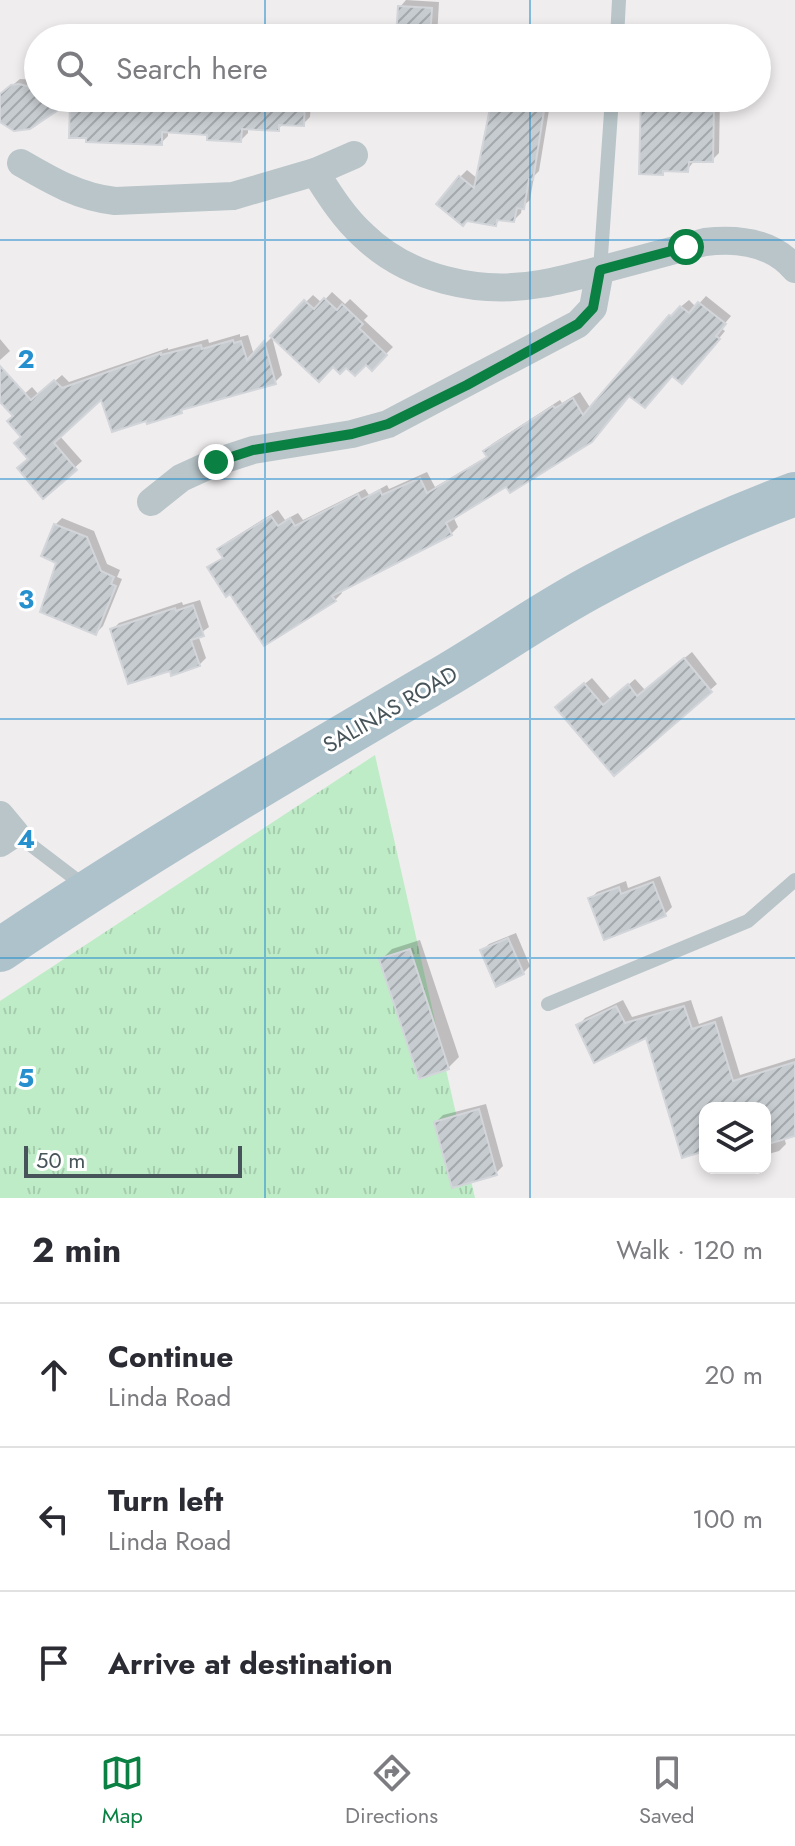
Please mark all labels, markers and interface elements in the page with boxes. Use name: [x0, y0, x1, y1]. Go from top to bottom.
search box: [24, 24, 771, 112]
icon: search: [52, 46, 96, 90]
text: Search here: [116, 47, 268, 90]
route start: [668, 229, 704, 265]
text: 2: [17, 340, 35, 378]
route end: [198, 444, 234, 480]
text: 3: [18, 580, 34, 618]
street label: SALINAS ROAD: [317, 657, 463, 761]
text: 4: [17, 820, 35, 858]
text: 5: [18, 1059, 34, 1097]
map controls: [699, 1102, 771, 1174]
button: layers: [699, 1102, 771, 1174]
scale bar: [24, 1142, 242, 1178]
text: 50 m: [36, 1144, 85, 1176]
text: 2 min: [32, 1226, 121, 1275]
text: Walk · 120 m: [616, 1231, 763, 1269]
text: Continue: [108, 1335, 234, 1378]
icon: ahead: [32, 1353, 76, 1397]
text: 20 m: [705, 1356, 763, 1394]
text: Linda Road: [108, 1378, 231, 1416]
text: Turn left: [108, 1479, 223, 1522]
icon: left: [32, 1497, 76, 1541]
text: 100 m: [692, 1500, 763, 1538]
text: Linda Road: [108, 1522, 231, 1560]
icon: arrive: [32, 1641, 76, 1685]
text: Arrive at destination: [108, 1642, 393, 1685]
tab: Map: [100, 1751, 144, 1831]
tab: Directions: [345, 1751, 438, 1831]
tab: Saved: [639, 1751, 695, 1831]

